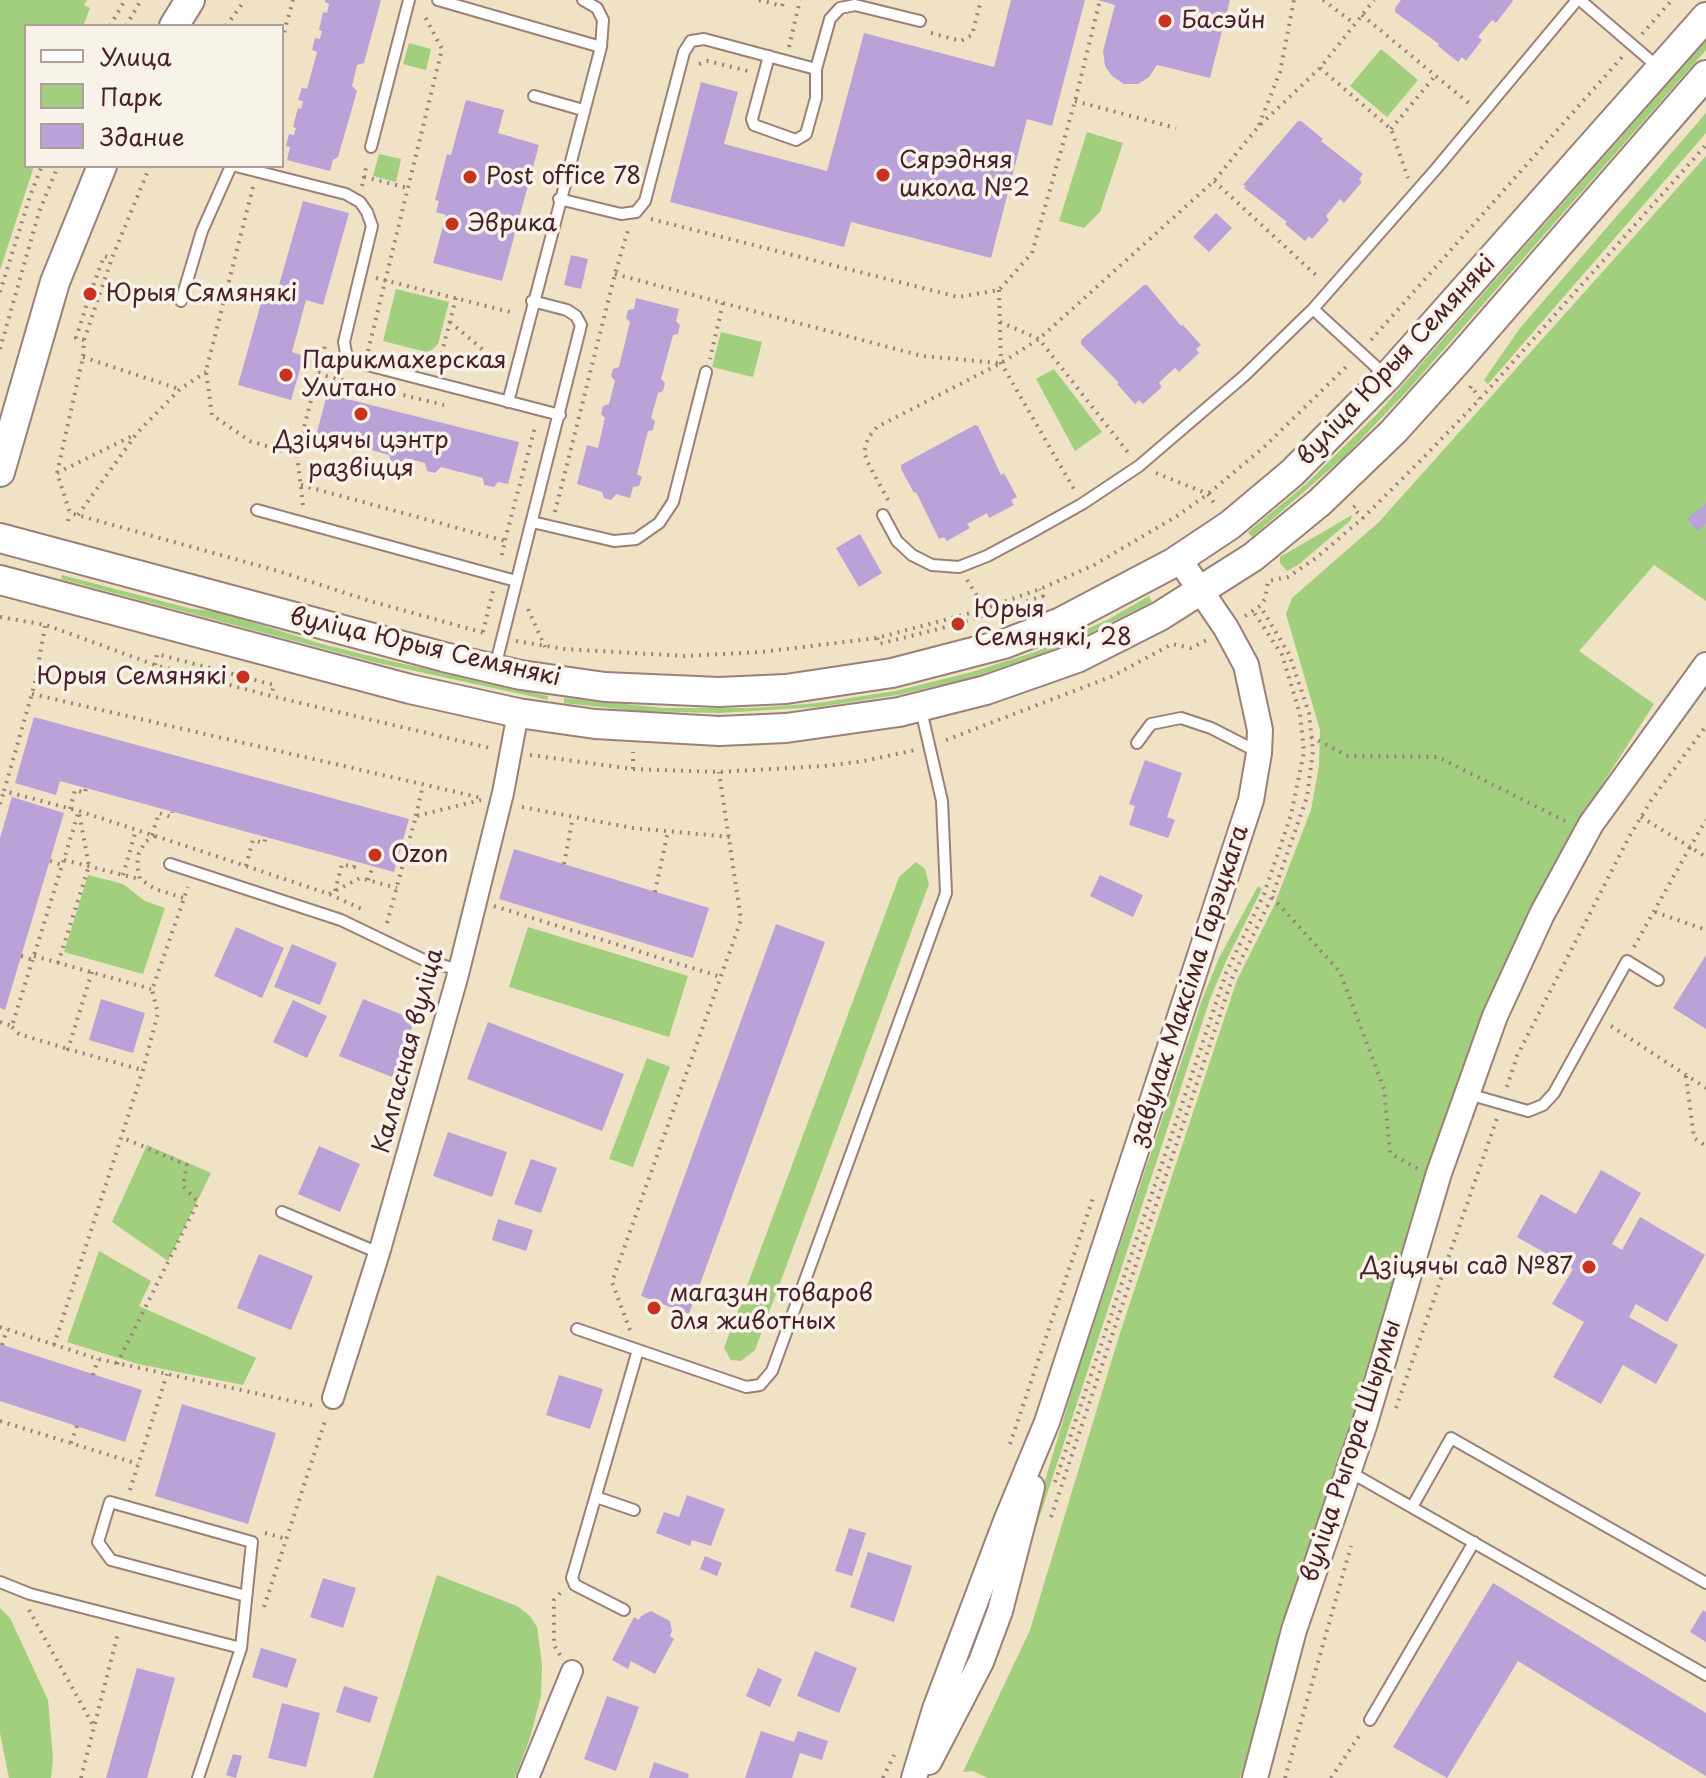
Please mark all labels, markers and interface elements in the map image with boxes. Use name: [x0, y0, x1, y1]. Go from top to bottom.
place label: Басэйн: [1181, 7, 1265, 35]
marker: Басэйн: [1156, 12, 1174, 30]
legend: [24, 24, 284, 168]
text: Улица: [100, 38, 172, 74]
text: Парк: [100, 78, 162, 114]
text: Здание: [100, 118, 185, 154]
place label: Сярэдняя школа №2: [899, 147, 1030, 203]
place label: Post office 78: [486, 163, 641, 191]
marker: Сярэдняя школа №2: [874, 166, 892, 184]
marker: Post office 78: [461, 168, 479, 186]
place label: Эврика: [468, 210, 557, 238]
marker: Эврика: [443, 215, 461, 233]
street label: вуліца Юрыя Семянякі: [1292, 250, 1502, 472]
place label: Юрыя Сямянякі: [106, 280, 297, 308]
marker: Юрыя Сямянякі: [81, 285, 99, 303]
place label: Парикмахерская Улитано: [302, 347, 507, 403]
marker: Парикмахерская Улитано: [277, 366, 295, 384]
marker: Дзіцячы цэнтр развіцця: [352, 405, 370, 423]
place label: Дзіцячы цэнтр развіцця: [273, 427, 449, 483]
place label: Юрыя Семянякі, 28: [974, 596, 1132, 652]
street label: вуліца Юрыя Семянякі: [287, 603, 563, 693]
marker: Юрыя Семянякі, 28: [949, 615, 967, 633]
place label: Юрыя Семянякі: [37, 663, 227, 691]
marker: Юрыя Семянякі: [234, 668, 252, 686]
street label: завулак Максіма Гарэцкага: [1124, 822, 1256, 1150]
place label: Ozon: [391, 841, 448, 869]
marker: Ozon: [366, 846, 384, 864]
street label: Калгасная вуліца: [368, 945, 450, 1157]
place label: Дзіцячы сад №87: [1361, 1253, 1573, 1281]
marker: Дзіцячы сад №87: [1580, 1258, 1598, 1276]
place label: магазин товаров для животных: [670, 1280, 873, 1336]
marker: магазин товаров для животных: [645, 1299, 663, 1317]
street label: вуліца Рыгора Шырмы: [1296, 1316, 1408, 1586]

